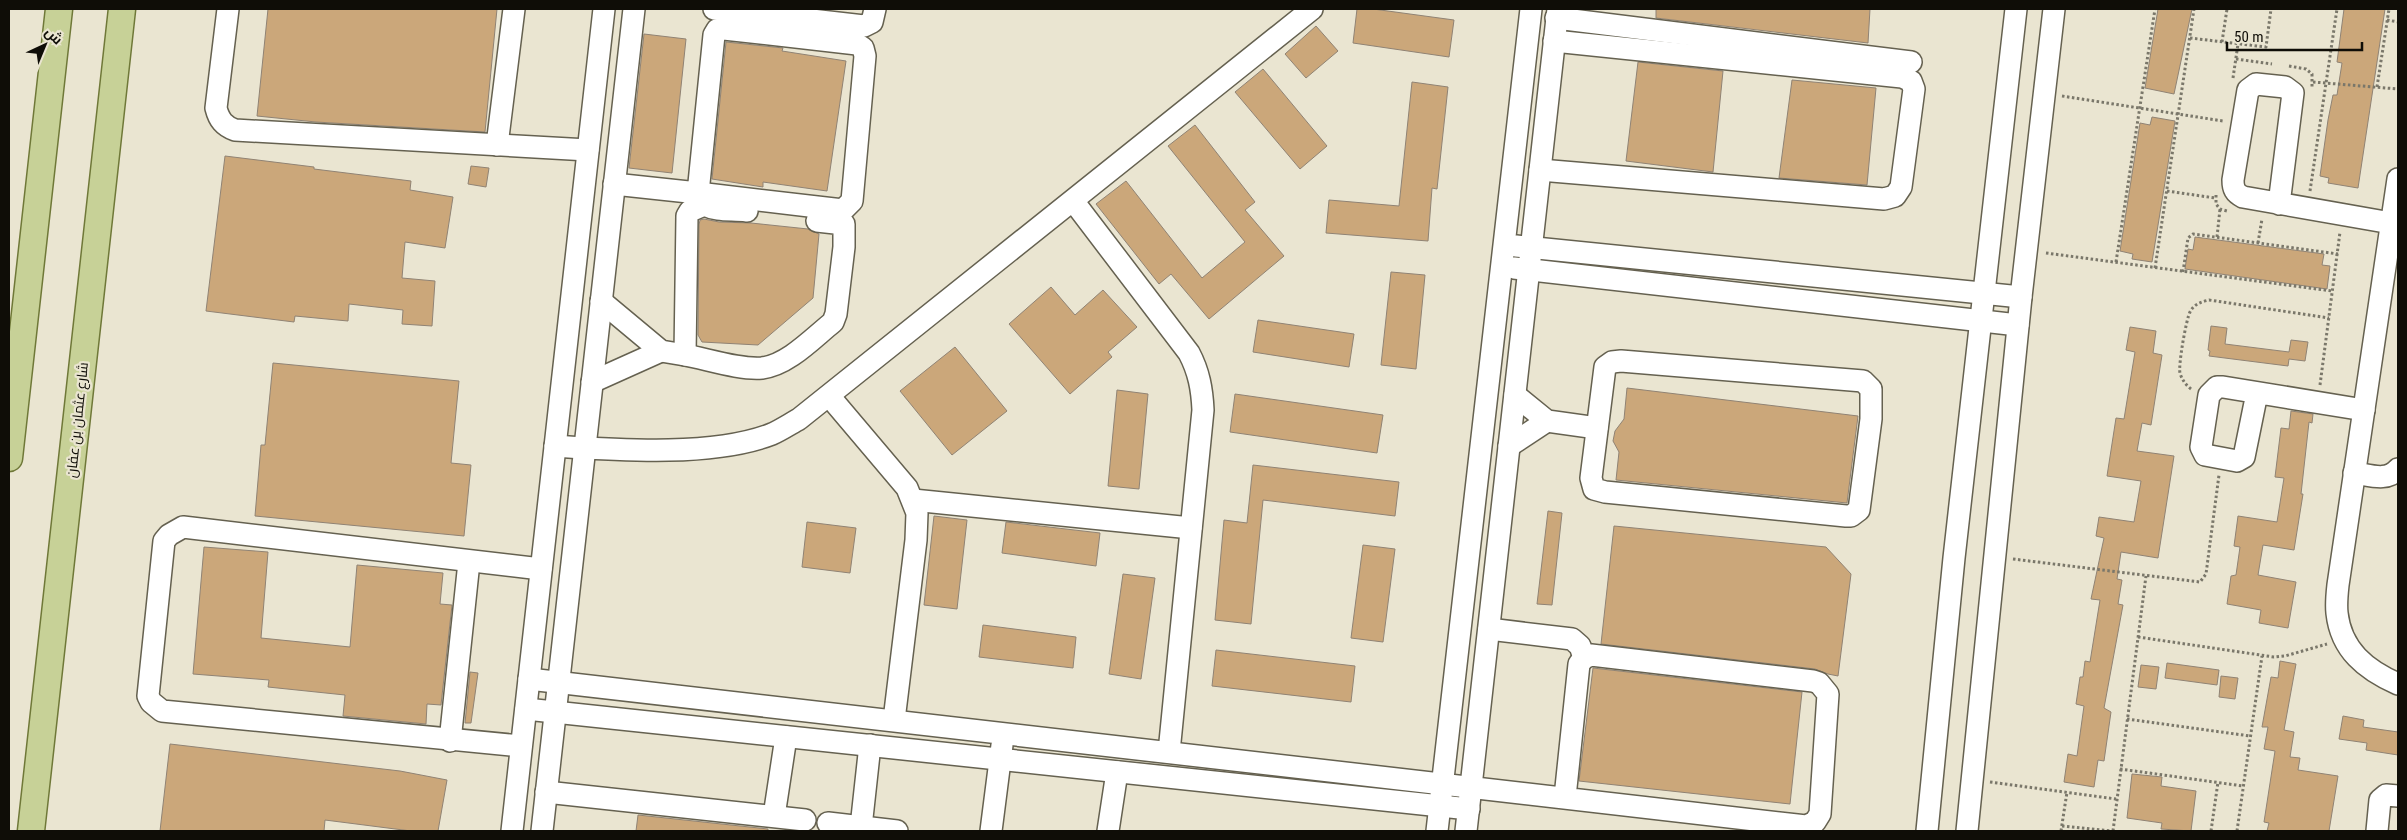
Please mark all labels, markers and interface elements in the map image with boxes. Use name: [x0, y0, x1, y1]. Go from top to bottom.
north arrow: [20, 20, 70, 70]
scale bar: [2227, 20, 2362, 52]
text: ش: [41, 24, 66, 48]
text: 50 m: [2234, 28, 2264, 46]
street label: شارع عثمان بن عفان: [63, 361, 92, 479]

